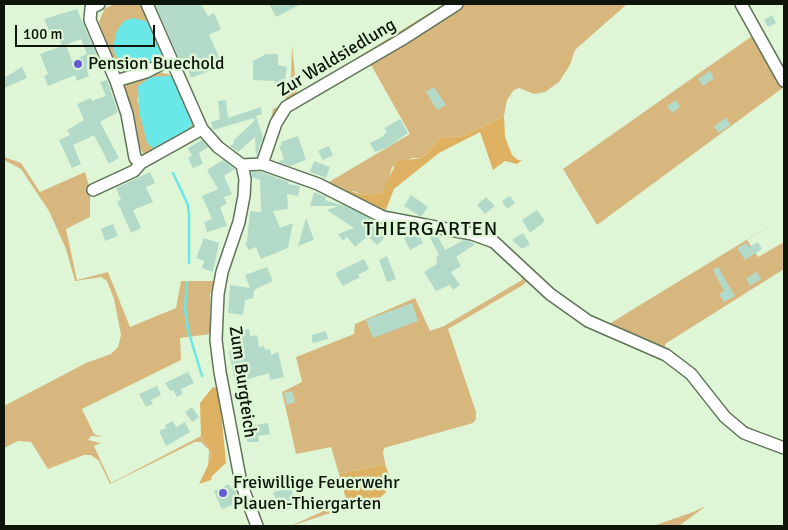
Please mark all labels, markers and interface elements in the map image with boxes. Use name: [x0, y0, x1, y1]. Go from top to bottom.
street label: Zur Waldsiedlung: [274, 14, 400, 102]
scale bar: [18, 15, 158, 47]
text: 100 m: [23, 25, 63, 43]
place label: Pension Buechold: [88, 53, 225, 75]
marker: Pension Buechold: [72, 58, 84, 70]
district label: THIERGARTEN: [362, 218, 500, 242]
street label: Zum Burgteich: [223, 325, 261, 439]
place label: Freiwillige Feuerwehr Plauen-Thiergarten: [233, 472, 400, 514]
marker: Freiwillige Feuerwehr Plauen-Thiergarten: [217, 487, 229, 499]

